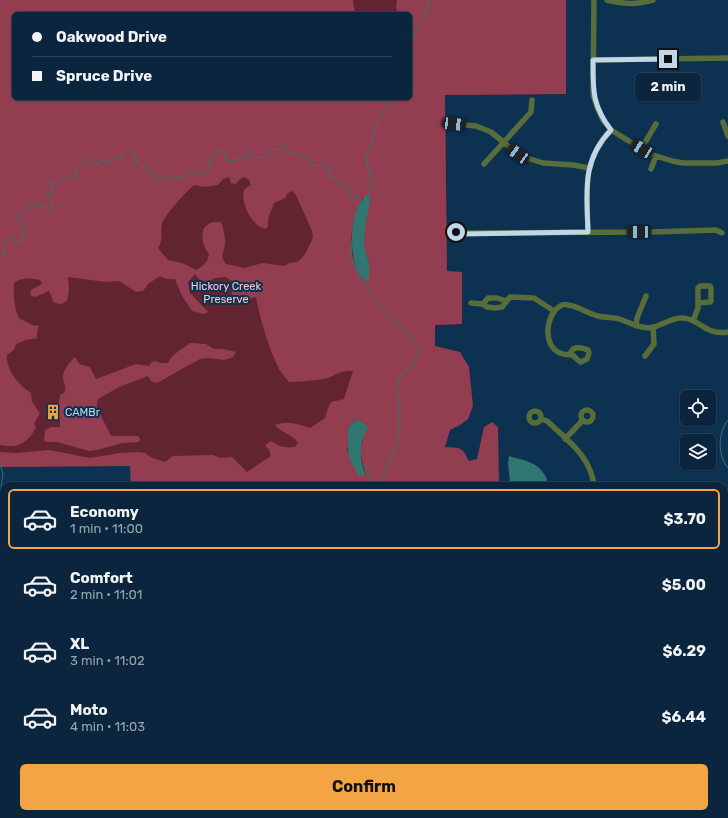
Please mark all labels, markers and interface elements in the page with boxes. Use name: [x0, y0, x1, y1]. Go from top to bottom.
text: Oakwood Drive: [56, 28, 167, 46]
route end: [659, 50, 677, 68]
text: Spruce Drive: [56, 67, 152, 85]
callout: 2 min: [635, 73, 701, 101]
text: 2 min: [650, 79, 686, 94]
car: [441, 117, 467, 131]
car: [629, 138, 655, 160]
car: [505, 142, 531, 166]
route start: [447, 223, 465, 241]
car: [627, 226, 651, 238]
park label: Hickory Creek Preserve: [191, 280, 261, 306]
map controls: [680, 390, 716, 470]
button: locate: [680, 390, 716, 426]
building icon: CAMBr: [44, 403, 62, 421]
place label: CAMBr: [65, 406, 101, 419]
button: layers: [680, 434, 716, 470]
icon: car: [22, 501, 58, 537]
text: Economy: [70, 503, 139, 521]
text: $3.70: [663, 510, 706, 528]
text: 1 min · 11:00: [70, 521, 143, 536]
icon: car: [22, 567, 58, 603]
text: Comfort: [70, 569, 133, 587]
text: $5.00: [662, 576, 706, 594]
text: 2 min · 11:01: [70, 587, 142, 602]
icon: car: [22, 633, 58, 669]
text: XL: [70, 635, 89, 653]
text: $6.29: [663, 642, 706, 660]
text: 3 min · 11:02: [70, 653, 145, 668]
icon: car: [22, 699, 58, 735]
text: Moto: [70, 701, 108, 719]
text: $6.44: [662, 708, 706, 726]
text: 4 min · 11:03: [70, 719, 145, 734]
button: Confirm: [20, 764, 708, 810]

